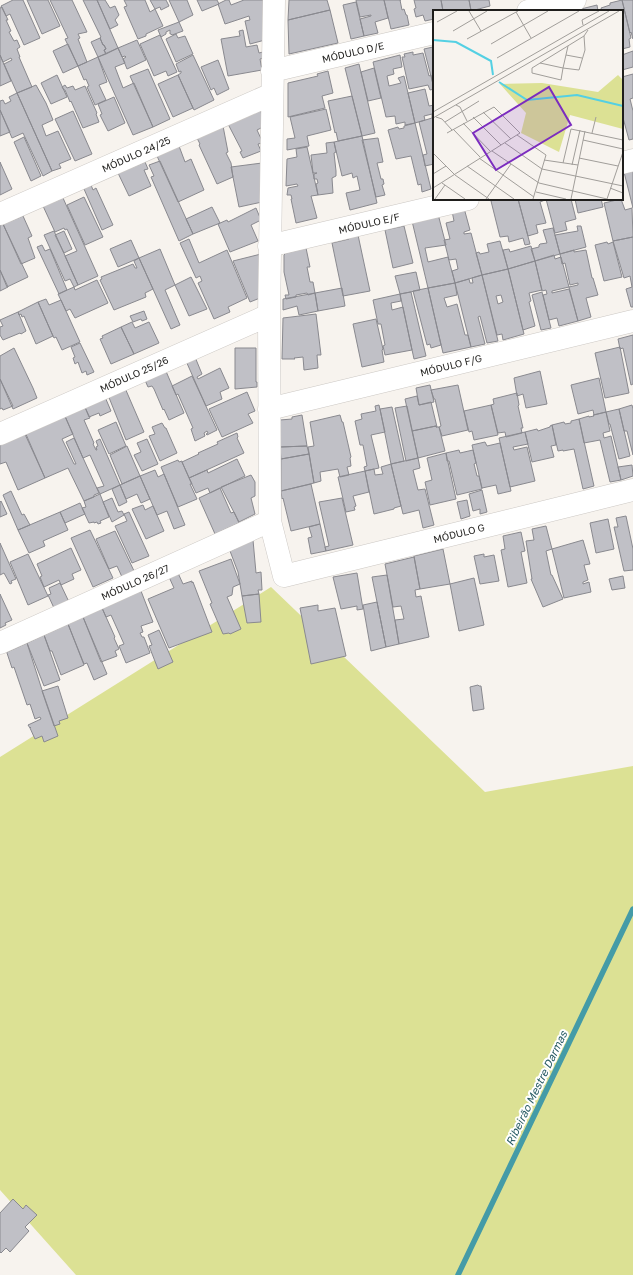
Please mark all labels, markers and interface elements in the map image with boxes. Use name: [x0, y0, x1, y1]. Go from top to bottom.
inset map: [433, 10, 623, 200]
street label: MÓDULO D/E: [321, 39, 385, 65]
street label: MÓDULO 24/25: [100, 133, 172, 174]
street label: MÓDULO E/F: [337, 210, 401, 236]
street label: MÓDULO F/G: [419, 352, 483, 378]
street label: MÓDULO 25/26: [98, 354, 170, 394]
street label: MÓDULO G: [432, 521, 486, 545]
street label: MÓDULO 26/27: [99, 562, 171, 602]
water label: Ribeirão Mestre Darmas: [503, 1028, 570, 1147]

